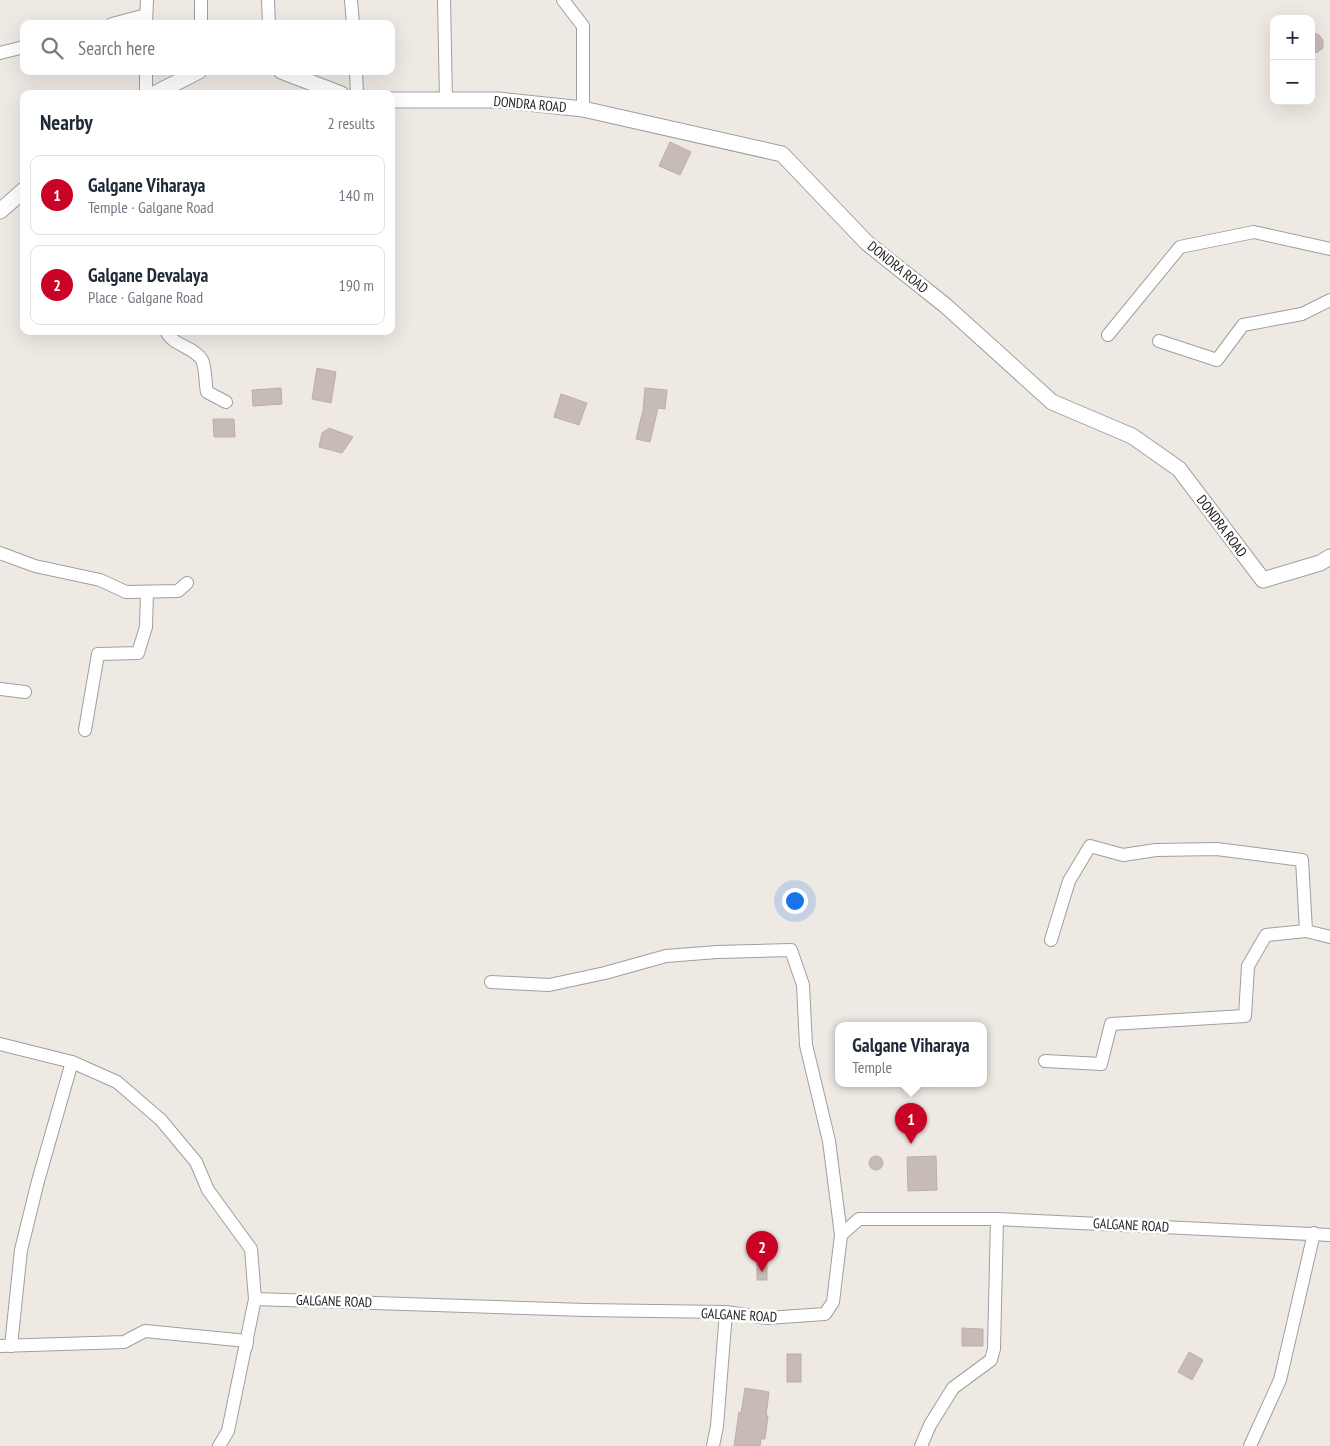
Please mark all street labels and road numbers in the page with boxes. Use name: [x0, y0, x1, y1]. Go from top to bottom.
street label: DONDRA ROAD: [493, 92, 567, 116]
street label: DONDRA ROAD: [864, 237, 932, 297]
street label: DONDRA ROAD: [1193, 491, 1251, 561]
street label: GALGANE ROAD: [1092, 1214, 1170, 1236]
street label: GALGANE ROAD: [296, 1291, 372, 1311]
street label: GALGANE ROAD: [700, 1304, 778, 1326]

